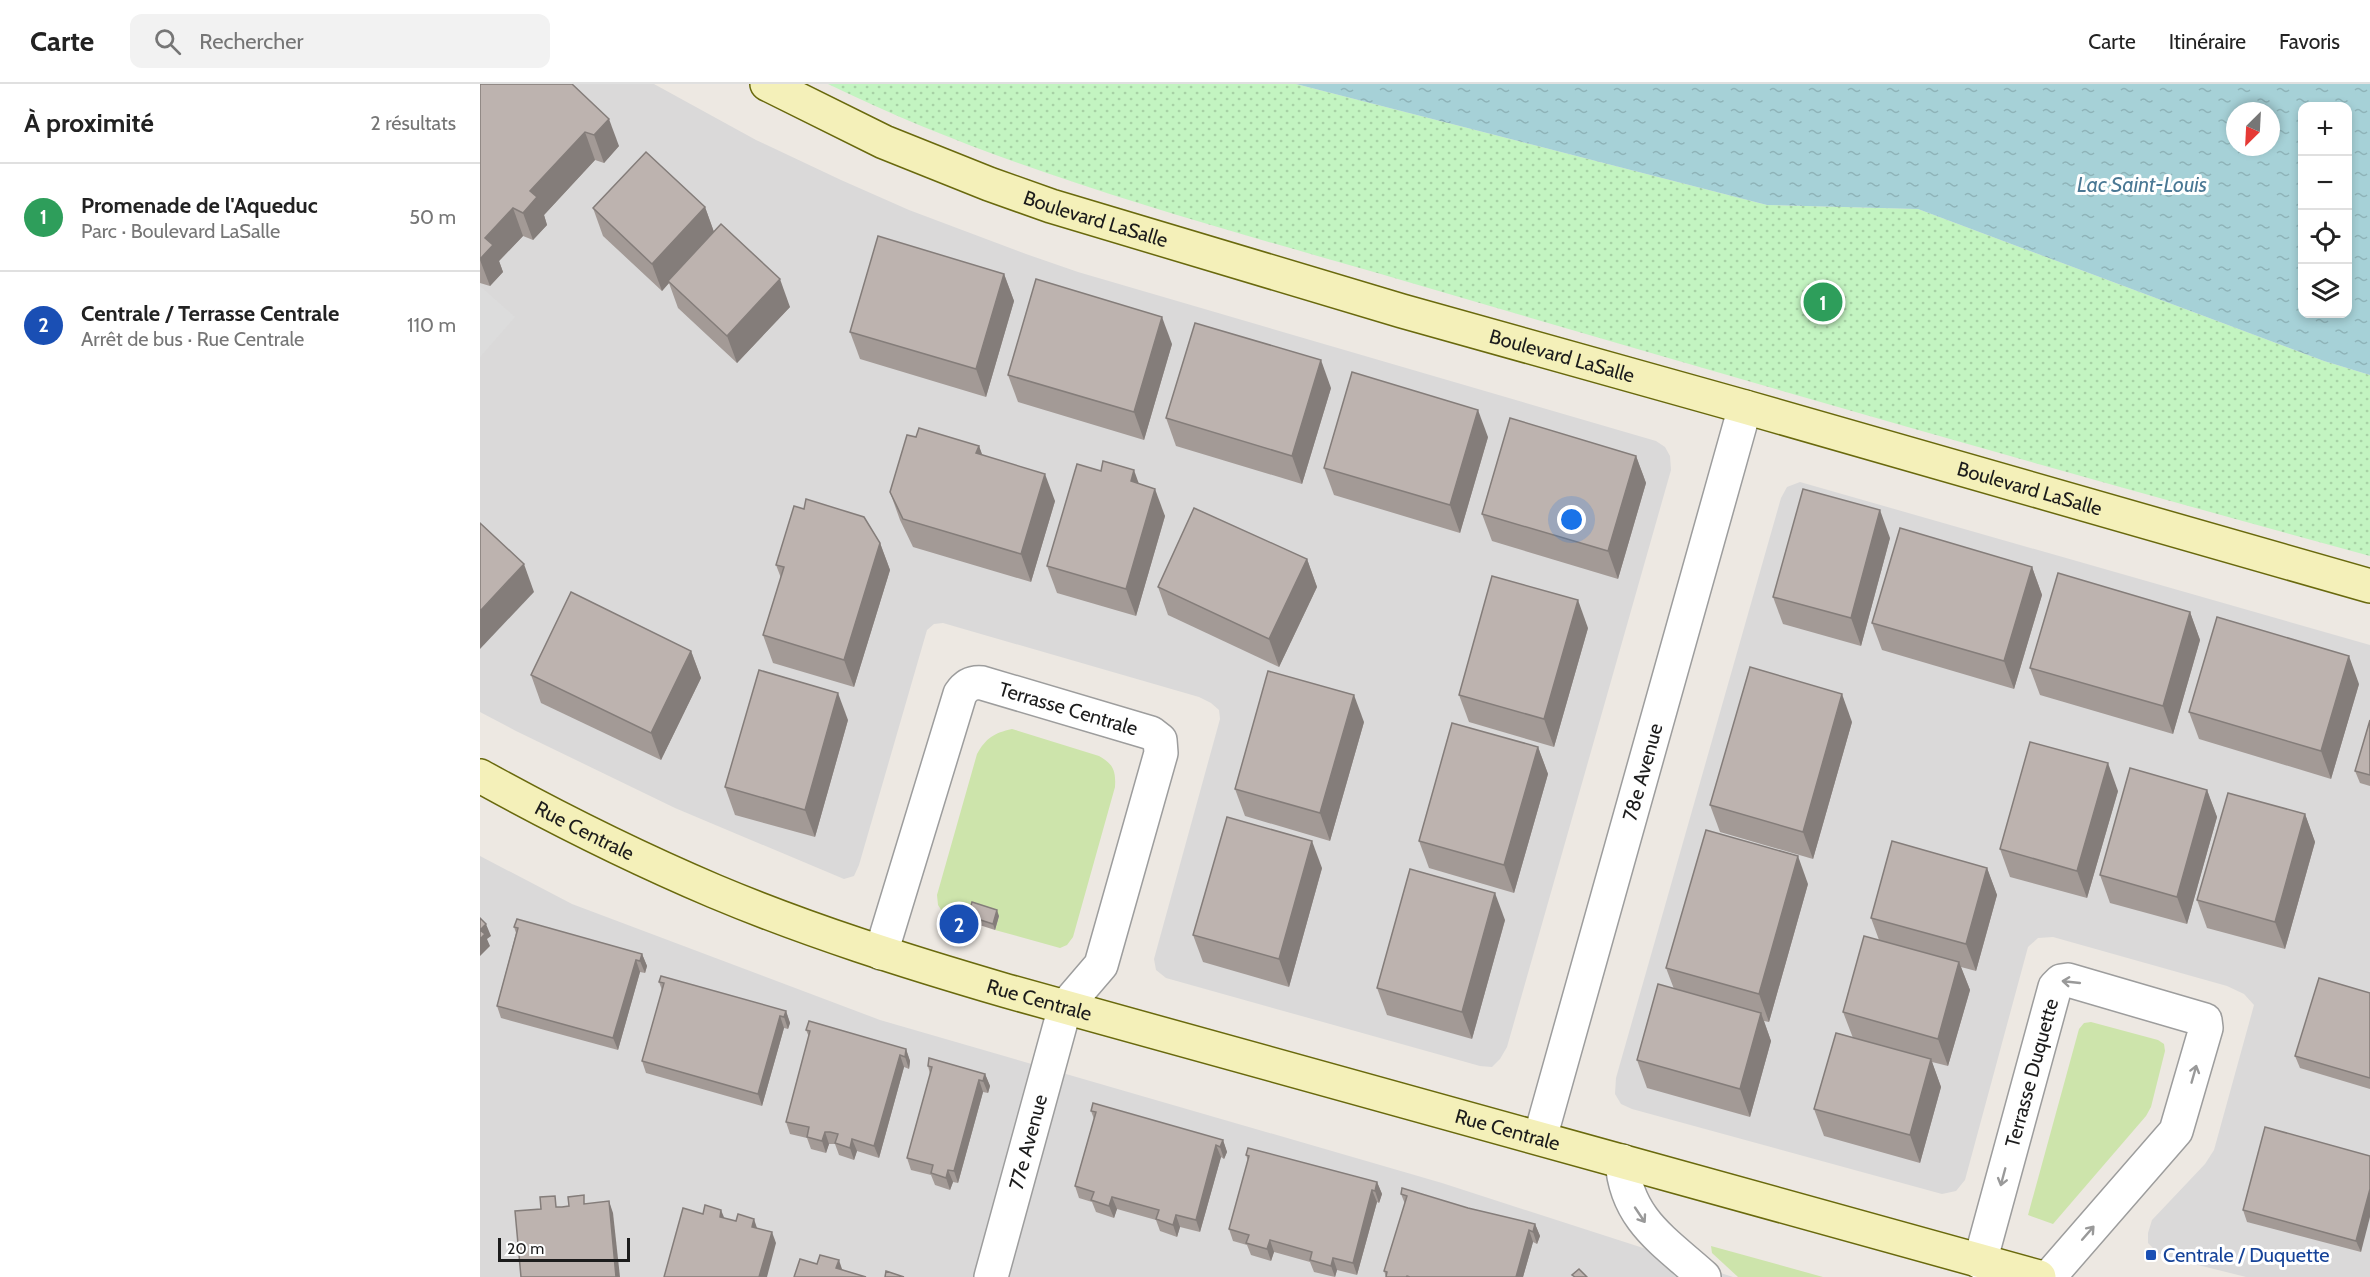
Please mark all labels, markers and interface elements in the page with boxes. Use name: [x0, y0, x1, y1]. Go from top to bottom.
search box: [130, 14, 550, 68]
text: Carte: [30, 24, 94, 58]
icon: search: [151, 25, 184, 58]
text: Rechercher: [199, 28, 303, 55]
text: Carte: [2088, 29, 2136, 54]
text: Itinéraire: [2169, 29, 2246, 54]
text: Favoris: [2279, 29, 2340, 54]
north arrow: [2226, 102, 2280, 156]
map controls: [2298, 102, 2352, 318]
button: +: [2298, 102, 2352, 156]
text: À proximité: [24, 107, 154, 139]
text: 2 résultats: [370, 111, 456, 135]
button: −: [2298, 156, 2352, 210]
water label: Lac Saint-Louis: [2077, 172, 2207, 197]
street label: Boulevard LaSalle: [1020, 185, 1171, 252]
text: Promenade de l'Aqueduc: [81, 192, 318, 219]
text: 1: [40, 205, 47, 229]
text: 50 m: [409, 205, 456, 229]
button: locate: [2298, 210, 2352, 264]
text: Parc · Boulevard LaSalle: [81, 219, 280, 243]
button: layers: [2298, 264, 2352, 318]
pin: 1: [1804, 280, 1842, 324]
text: Centrale / Terrasse Centrale: [81, 300, 339, 327]
text: 2: [38, 313, 49, 337]
text: 110 m: [407, 313, 456, 337]
street label: Boulevard LaSalle: [1487, 324, 1637, 388]
text: Arrêt de bus · Rue Centrale: [81, 327, 304, 351]
street label: Boulevard LaSalle: [1954, 456, 2105, 521]
your location: [1557, 505, 1586, 534]
street label: Terrasse Centrale: [996, 677, 1141, 740]
street label: 78e Avenue: [1617, 721, 1668, 824]
street label: Rue Centrale: [531, 796, 638, 865]
pin: 2: [940, 902, 978, 946]
street label: Rue Centrale: [984, 974, 1094, 1026]
one-way arrow: [2062, 976, 2082, 987]
street label: Terrasse Duquette: [2000, 996, 2063, 1150]
one-way arrow: [2188, 1065, 2200, 1084]
street label: 77e Avenue: [1004, 1092, 1052, 1192]
street label: Rue Centrale: [1452, 1104, 1563, 1156]
one-way arrow: [1997, 1167, 2009, 1186]
one-way arrow: [1634, 1207, 1646, 1223]
one-way arrow: [2081, 1226, 2095, 1241]
scale bar: [498, 1235, 630, 1262]
text: 20 m: [507, 1239, 544, 1258]
place label: Centrale / Duquette: [2163, 1243, 2330, 1267]
marker: Centrale / Duquette: [2144, 1248, 2158, 1262]

